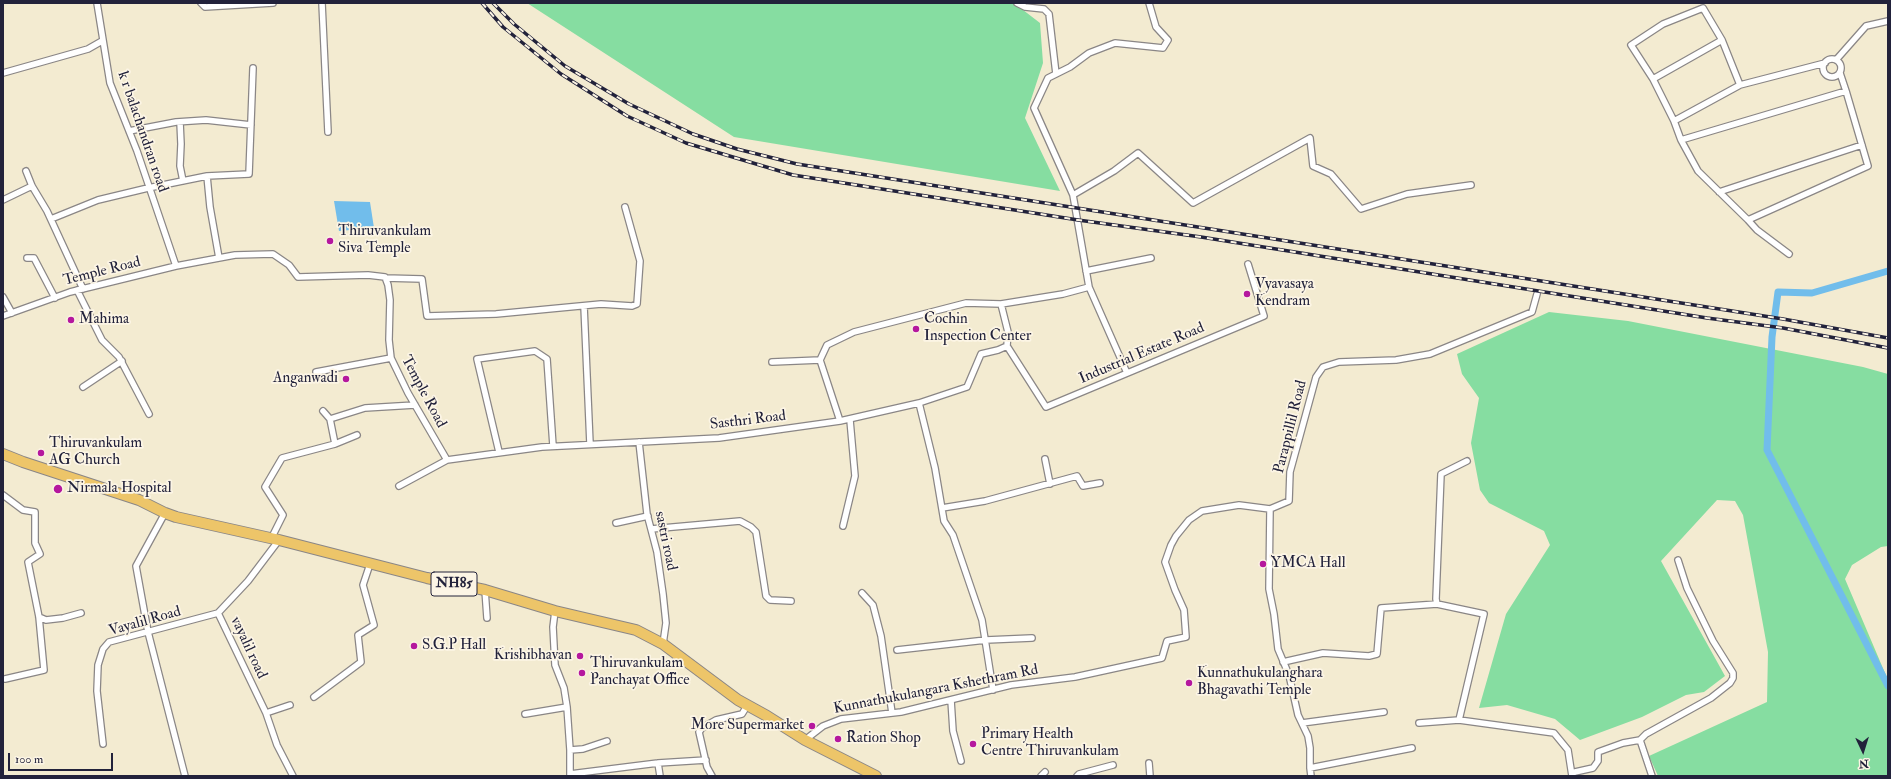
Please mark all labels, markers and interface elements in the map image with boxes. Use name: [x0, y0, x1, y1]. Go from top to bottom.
street label: k r balachandran road: [113, 69, 171, 195]
place label: Thiruvankulam Siva Temple: [338, 223, 431, 258]
marker: Thiruvankulam Siva Temple: [325, 236, 335, 246]
street label: Temple Road: [61, 254, 143, 290]
place label: Vyavasaya Kendram: [1255, 276, 1314, 311]
marker: Vyavasaya Kendram: [1242, 289, 1252, 299]
place label: Mahima: [79, 311, 129, 329]
place label: Cochin Inspection Center: [924, 311, 1031, 346]
marker: Mahima: [66, 315, 76, 325]
street label: Industrial Estate Road: [1077, 319, 1207, 389]
marker: Cochin Inspection Center: [911, 324, 921, 334]
street label: Temple Road: [396, 353, 450, 431]
place label: Anganwadi: [273, 370, 338, 388]
marker: Anganwadi: [341, 374, 351, 384]
street label: Parappillil Road: [1271, 379, 1311, 475]
street label: Sasthri Road: [709, 407, 787, 435]
place label: Thiruvankulam AG Church: [49, 435, 142, 470]
marker: Thiruvankulam AG Church: [36, 448, 46, 458]
place label: Nirmala Hospital: [67, 480, 172, 498]
marker: Nirmala Hospital: [52, 483, 64, 495]
street label: sastri road: [650, 510, 680, 572]
place label: YMCA Hall: [1271, 555, 1345, 573]
marker: YMCA Hall: [1258, 559, 1268, 569]
road number: NH85: [431, 572, 477, 596]
street label: Vayalil Road: [107, 603, 183, 641]
street label: vayalil road: [226, 614, 270, 682]
place label: S.G.P Hall: [422, 637, 486, 655]
marker: S.G.P Hall: [409, 641, 419, 651]
place label: Krishibhavan: [494, 647, 572, 665]
marker: Krishibhavan: [575, 651, 585, 661]
place label: Thiruvankulam Panchayat Office: [590, 655, 690, 690]
street label: Kunnathukulangara Kshethram Rd: [832, 661, 1040, 719]
place label: Kunnathukulanghara Bhagavathi Temple: [1197, 665, 1323, 700]
marker: Thiruvankulam Panchayat Office: [577, 668, 587, 678]
marker: Kunnathukulanghara Bhagavathi Temple: [1184, 678, 1194, 688]
place label: More Supermarket: [691, 717, 804, 735]
marker: More Supermarket: [807, 721, 817, 731]
place label: Primary Health Centre Thiruvankulam: [981, 726, 1119, 761]
place label: Ration Shop: [846, 730, 921, 748]
north arrow: [1843, 731, 1883, 771]
marker: Ration Shop: [833, 734, 843, 744]
marker: Primary Health Centre Thiruvankulam: [968, 739, 978, 749]
scale bar: [10, 745, 115, 771]
text: 100 m: [15, 752, 43, 767]
text: N: [1859, 757, 1869, 770]

